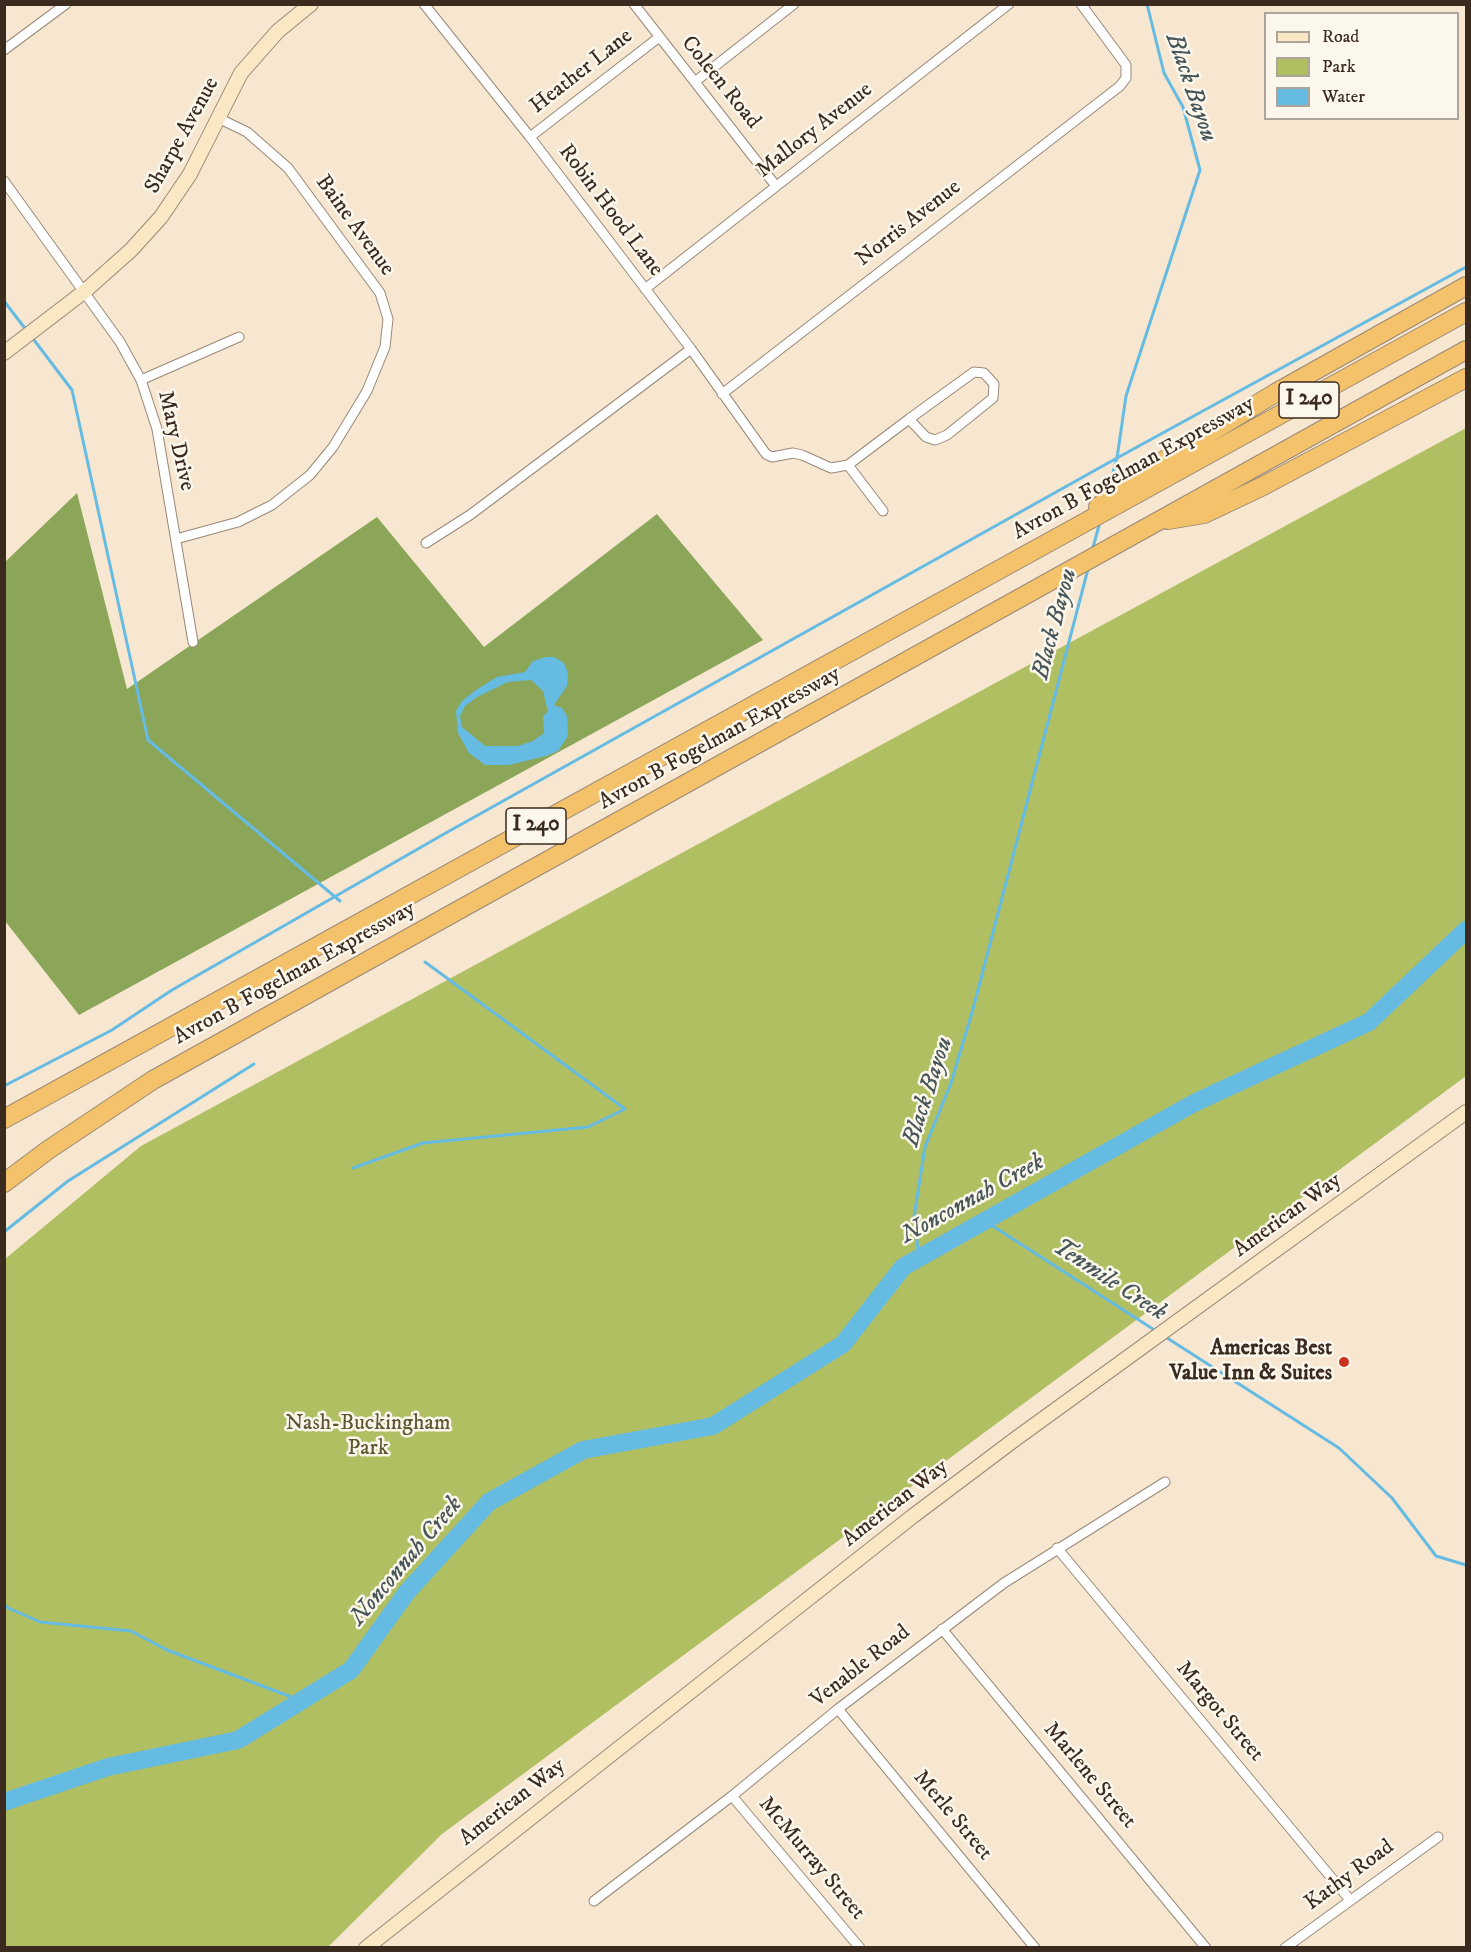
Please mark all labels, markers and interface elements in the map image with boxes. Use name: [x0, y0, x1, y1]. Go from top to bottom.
legend: [1264, 12, 1459, 120]
street label: Heather Lane: [525, 24, 639, 120]
text: Road: [1322, 26, 1359, 48]
water label: Black Bayou: [1158, 30, 1222, 146]
street label: Coleen Road: [675, 31, 765, 135]
text: Park: [1322, 56, 1356, 78]
street label: Sharpe Avenue: [140, 73, 226, 199]
street label: Mallory Avenue: [752, 78, 878, 184]
text: Water: [1322, 86, 1365, 108]
street label: Robin Hood Lane: [552, 140, 668, 282]
street label: Baine Avenue: [309, 171, 399, 281]
street label: Norris Avenue: [851, 175, 967, 273]
road number: I 240: [1279, 382, 1339, 418]
street label: Mary Drive: [151, 388, 199, 494]
street label: Avron B Fogelman Expressway: [1009, 392, 1259, 546]
water label: Black Bayou: [1027, 566, 1085, 682]
street label: Avron B Fogelman Expressway: [595, 662, 845, 816]
road number: I 240: [506, 808, 566, 844]
street label: Avron B Fogelman Expressway: [170, 897, 420, 1051]
water label: Black Bayou: [898, 1034, 960, 1150]
water label: Nonconnah Creek: [896, 1149, 1050, 1251]
street label: American Way: [1229, 1168, 1347, 1264]
water label: Tenmile Creek: [1047, 1234, 1171, 1328]
place label: Americas Best Value Inn & Suites: [1169, 1336, 1332, 1388]
marker: Americas Best Value Inn & Suites: [1337, 1355, 1351, 1369]
park label: Nash-Buckingham Park: [286, 1411, 450, 1462]
street label: American Way: [838, 1455, 954, 1553]
water label: Nonconnah Creek: [345, 1492, 469, 1632]
street label: Venable Road: [806, 1620, 916, 1714]
street label: Margot Street: [1169, 1656, 1269, 1768]
street label: Marlene Street: [1037, 1718, 1141, 1834]
street label: American Way: [455, 1754, 571, 1852]
street label: Merle Street: [907, 1766, 997, 1866]
street label: McMurray Street: [752, 1792, 870, 1926]
street label: Kathy Road: [1300, 1835, 1400, 1917]

